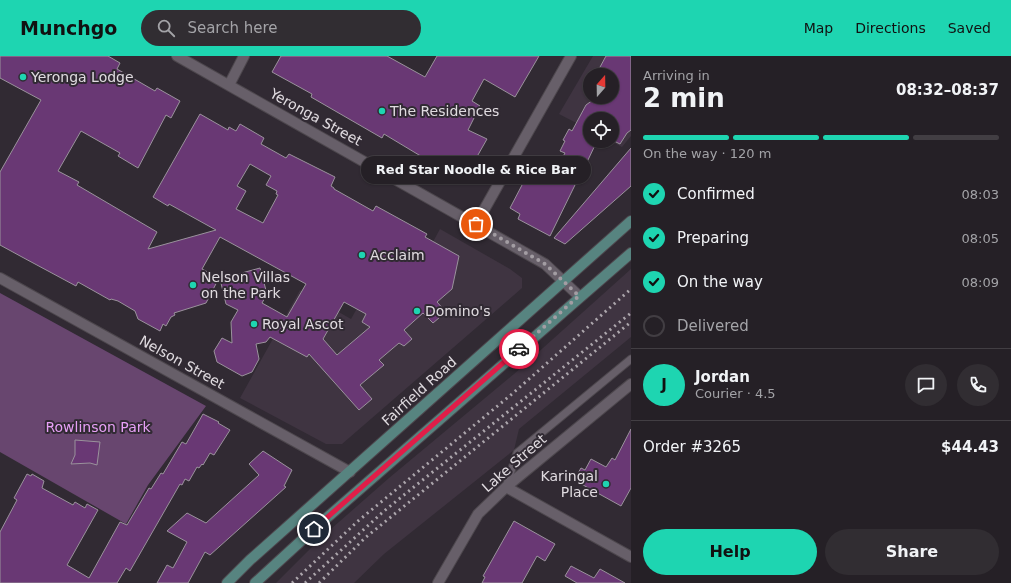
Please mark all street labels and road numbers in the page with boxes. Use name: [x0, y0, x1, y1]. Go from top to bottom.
street label: Yeronga Street: [266, 85, 365, 149]
street label: Nelson Street: [137, 332, 228, 392]
street label: Fairfield Road: [378, 353, 460, 429]
street label: Lake Street: [479, 431, 550, 495]

